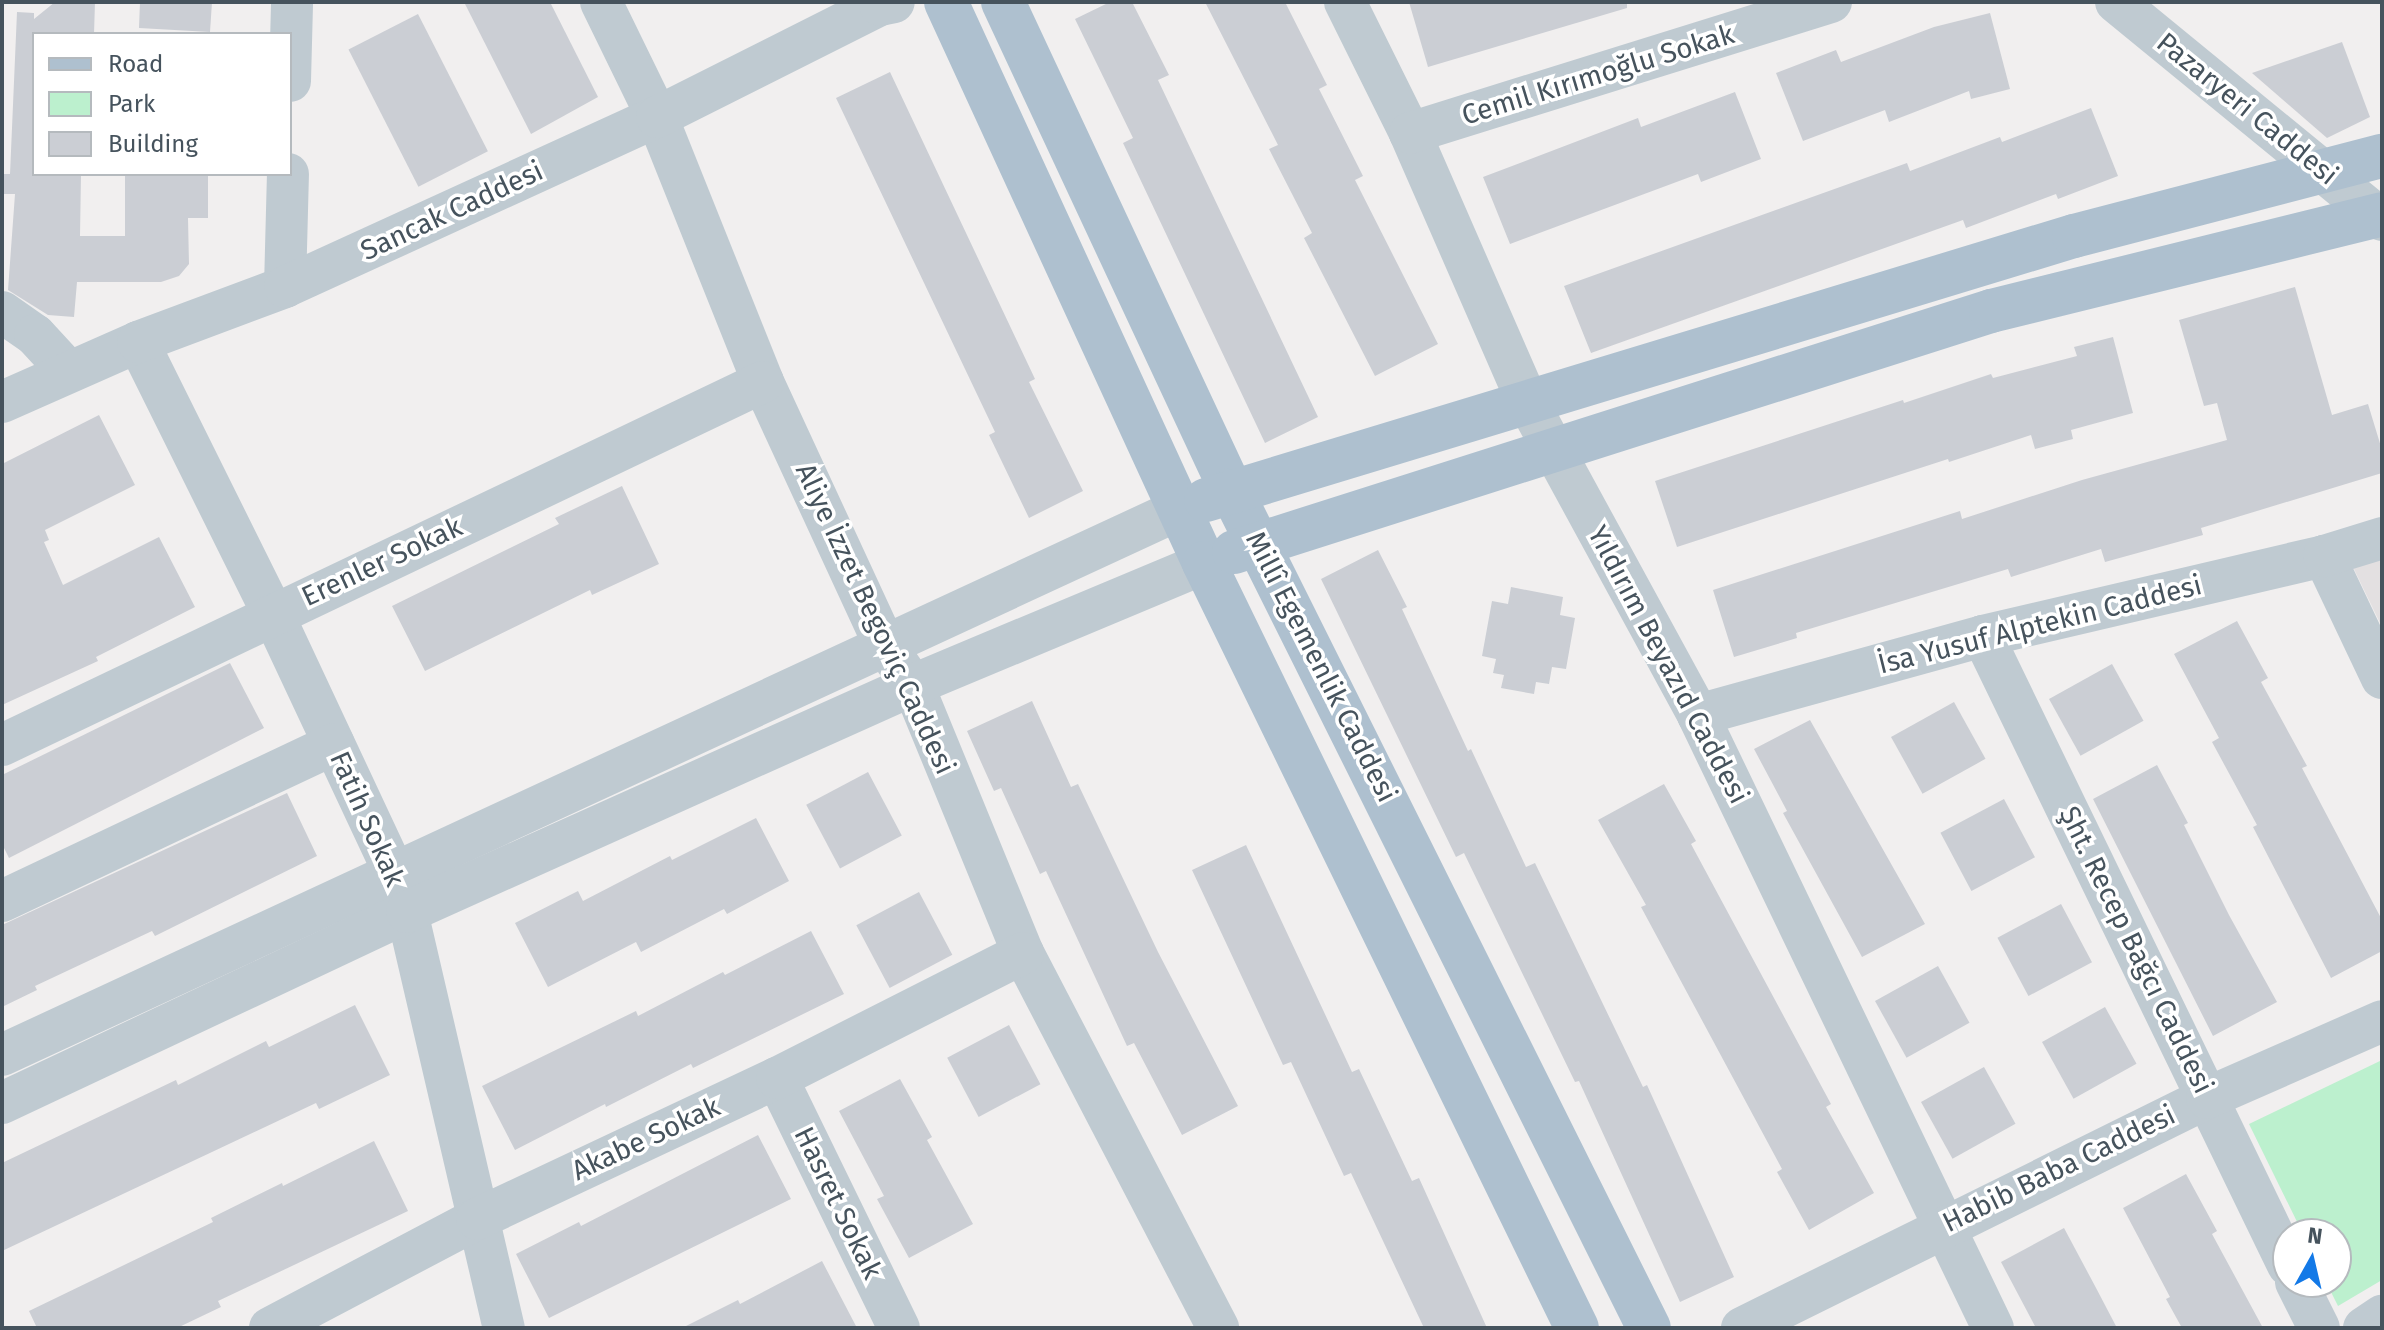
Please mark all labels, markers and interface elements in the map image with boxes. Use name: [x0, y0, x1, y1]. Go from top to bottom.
street label: Cemil Kırımoğlu Sokak: [1458, 18, 1738, 132]
street label: Pazaryeri Caddesi: [2150, 26, 2344, 192]
legend: [32, 32, 292, 176]
text: Road: [108, 50, 163, 78]
text: Park: [108, 90, 155, 118]
text: Building: [108, 130, 198, 158]
street label: Sancak Caddesi: [355, 154, 549, 268]
street label: Aliye İzzet Begoviç Caddesi: [788, 458, 962, 780]
street label: Erenler Sokak: [297, 510, 467, 614]
street label: Yıldırım Beyazıd Caddesi: [1580, 520, 1756, 810]
street label: Millî Egemenlik Caddesi: [1238, 526, 1404, 808]
street label: İsa Yusuf Alptekin Caddesi: [1875, 568, 2205, 682]
street label: Fatih Sokak: [322, 746, 412, 892]
street label: Şht. Recep Bağcı Caddesi: [2052, 801, 2220, 1099]
street label: Akabe Sokak: [567, 1090, 725, 1188]
street label: Habib Baba Caddesi: [1937, 1098, 2181, 1240]
street label: Hasret Sokak: [787, 1122, 889, 1284]
north arrow: [2272, 1218, 2352, 1298]
text: N: [2306, 1221, 2324, 1250]

